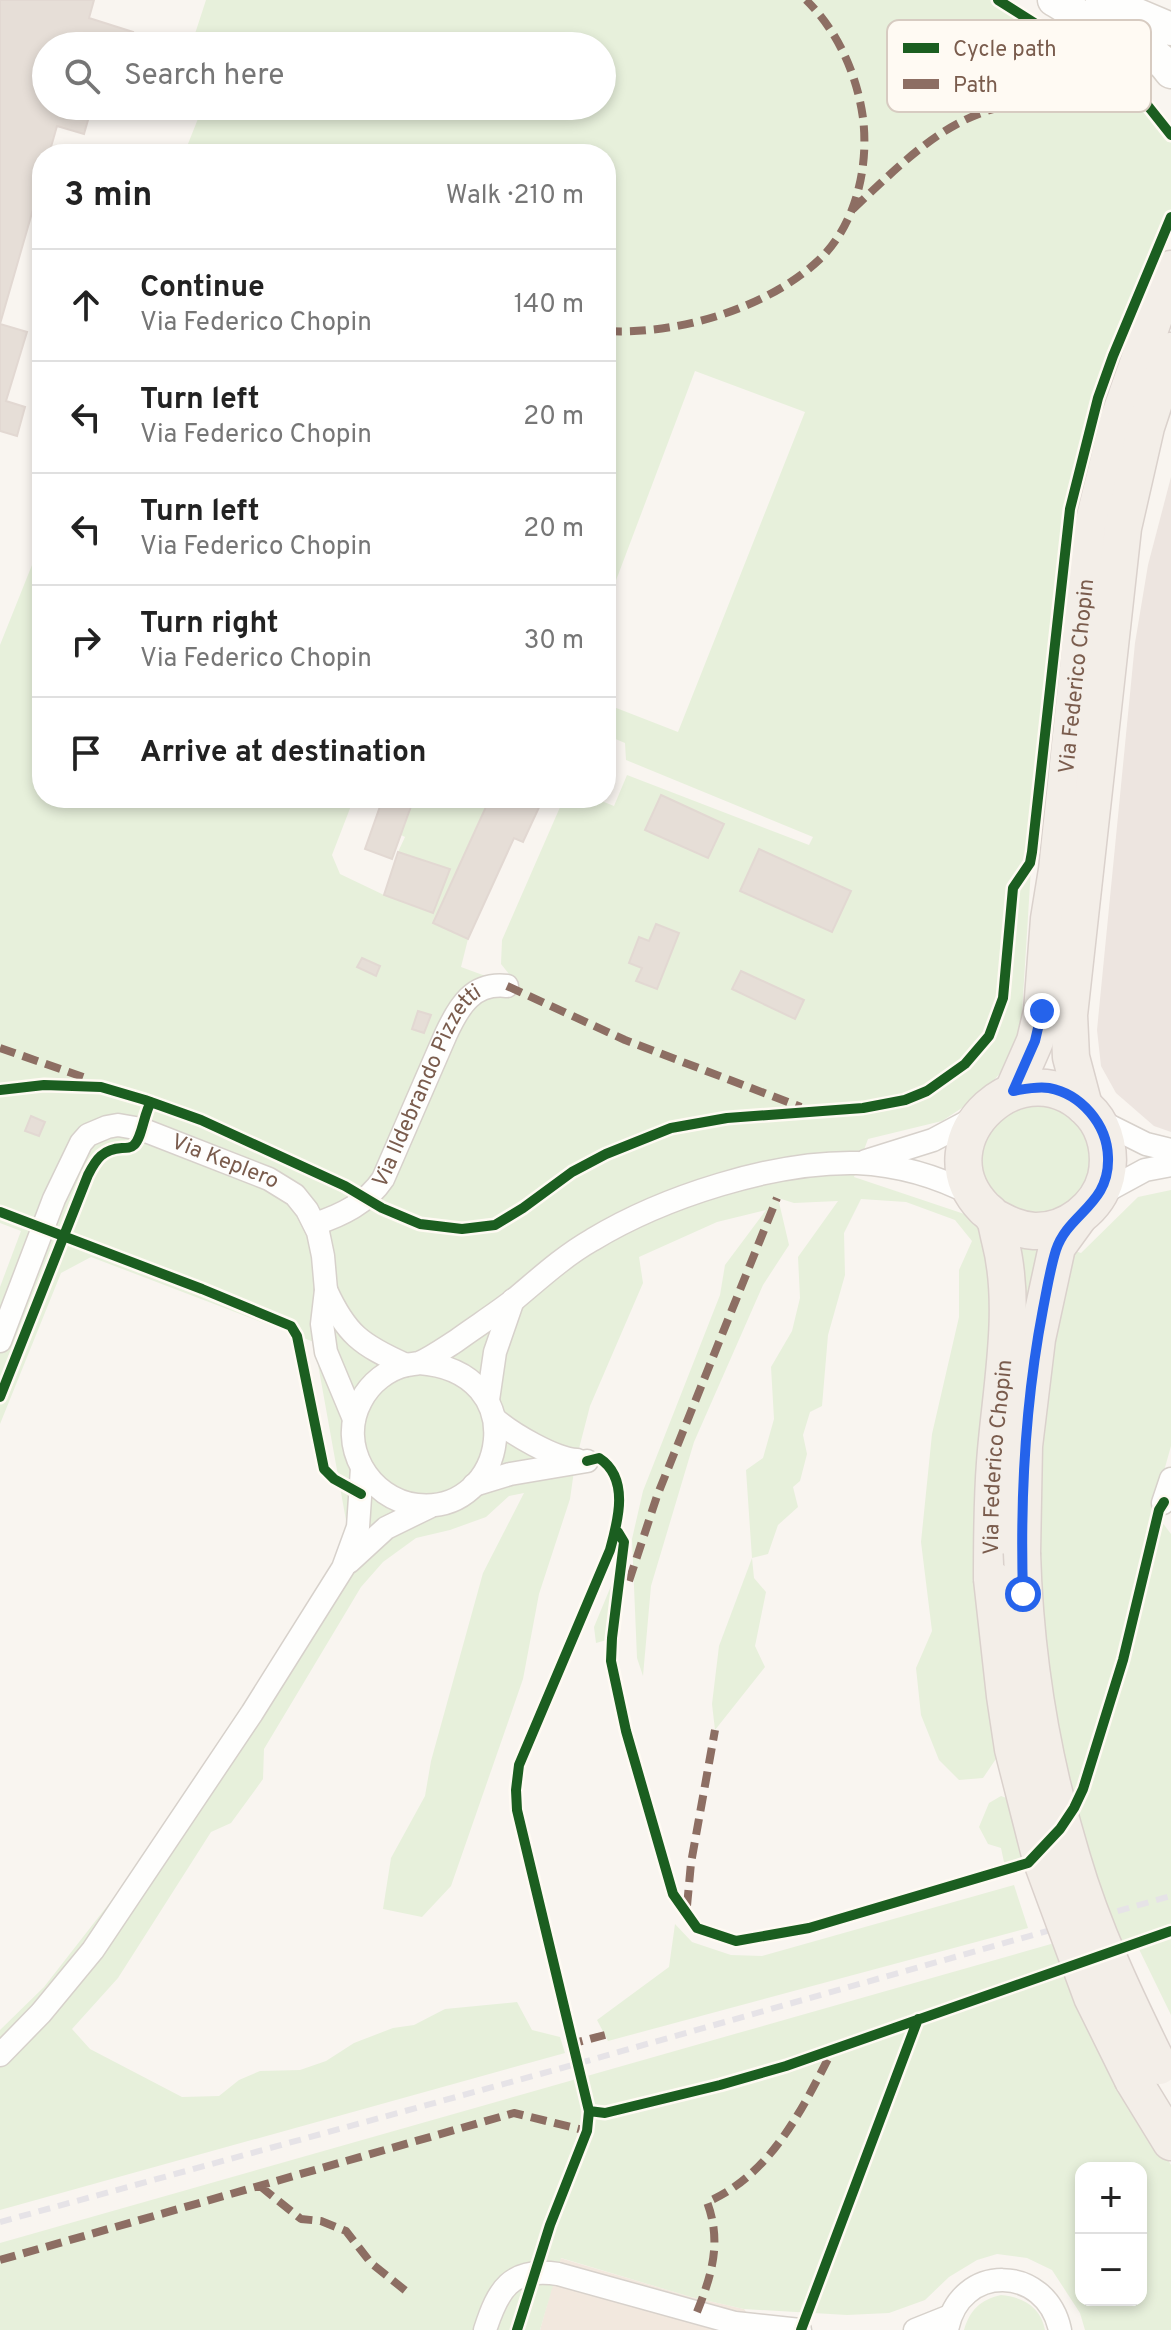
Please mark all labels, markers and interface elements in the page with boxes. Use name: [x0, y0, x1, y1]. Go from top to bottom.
legend: [887, 20, 1151, 112]
search box: [32, 32, 616, 120]
text: Cycle path: [953, 37, 1057, 64]
icon: search: [60, 54, 104, 98]
text: Search here: [124, 58, 284, 95]
text: Path: [953, 73, 998, 100]
text: 3 min: [64, 175, 152, 218]
text: Walk · 210 m: [446, 180, 584, 213]
text: Continue: [140, 270, 265, 307]
icon: ahead: [64, 283, 108, 327]
text: 140 m: [514, 289, 584, 322]
text: Via Federico Chopin: [140, 307, 372, 340]
text: Turn left: [140, 382, 260, 419]
icon: left: [64, 395, 108, 439]
text: 20 m: [523, 401, 584, 434]
text: Via Federico Chopin: [140, 419, 372, 452]
text: Turn left: [140, 494, 260, 531]
icon: left: [64, 507, 108, 551]
text: 20 m: [523, 513, 584, 546]
text: Via Federico Chopin: [140, 531, 372, 564]
street label: Via Federico Chopin: [1054, 577, 1101, 775]
text: Turn right: [140, 606, 278, 643]
icon: right: [64, 619, 108, 663]
text: 30 m: [524, 625, 584, 658]
text: Via Federico Chopin: [140, 643, 372, 676]
icon: arrive: [64, 731, 108, 775]
text: Arrive at destination: [140, 735, 426, 772]
street label: Via Ildebrando Pizzetti: [367, 979, 486, 1193]
route end: [1024, 993, 1060, 1029]
street label: Via Keplero: [167, 1129, 284, 1195]
street label: Via Federico Chopin: [979, 1358, 1019, 1555]
route start: [1005, 1576, 1041, 1612]
map controls: [1075, 2162, 1147, 2306]
button: +: [1075, 2162, 1147, 2234]
button: −: [1075, 2234, 1147, 2306]

